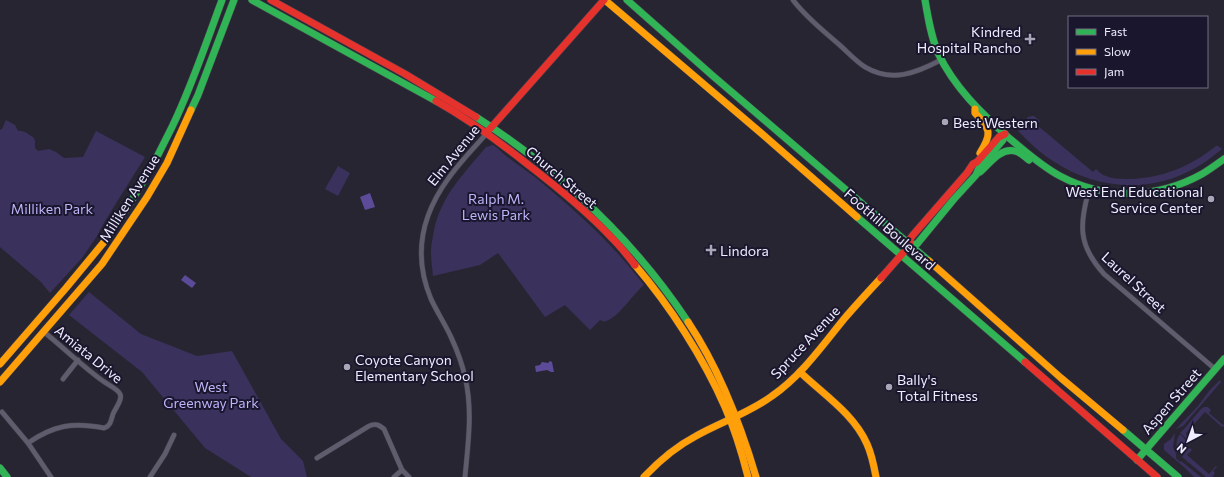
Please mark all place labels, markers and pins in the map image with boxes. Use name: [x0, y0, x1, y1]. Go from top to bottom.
place label: Kindred Hospital Rancho: [917, 23, 1021, 56]
marker: Kindred Hospital Rancho: [1024, 33, 1036, 45]
place label: Best Western: [953, 114, 1038, 131]
marker: Best Western: [940, 117, 950, 127]
place label: West End Educational Service Center: [1065, 183, 1203, 216]
marker: West End Educational Service Center: [1206, 194, 1216, 204]
place label: Lindora: [720, 242, 769, 259]
marker: Lindora: [705, 244, 717, 256]
place label: Coyote Canyon Elementary School: [355, 351, 474, 384]
marker: Coyote Canyon Elementary School: [342, 362, 352, 372]
place label: Bally's Total Fitness: [897, 371, 978, 404]
marker: Bally's Total Fitness: [884, 382, 894, 392]

